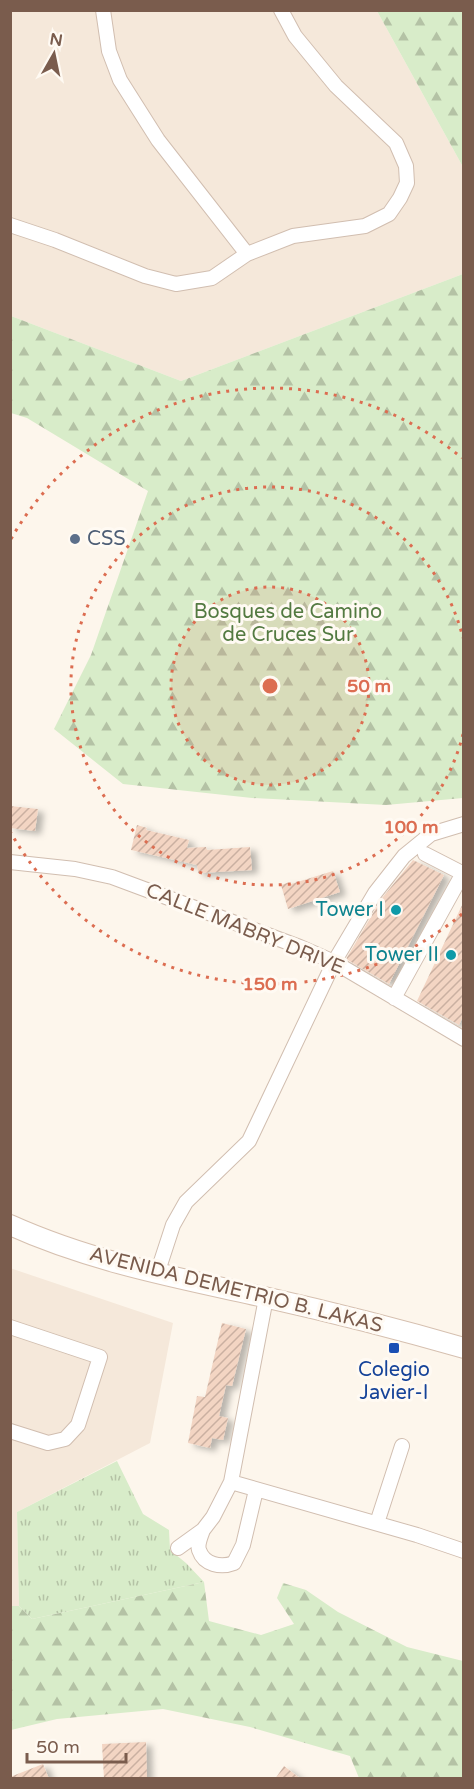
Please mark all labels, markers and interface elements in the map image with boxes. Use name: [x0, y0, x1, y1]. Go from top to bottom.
north arrow: [24, 24, 84, 84]
text: N: [48, 29, 64, 51]
place label: CSS: [87, 527, 126, 551]
marker: CSS: [68, 532, 82, 546]
park label: Bosques de Camino de Cruces Sur: [194, 600, 382, 647]
text: 50 m: [347, 675, 391, 697]
centre of rings: [260, 676, 280, 696]
text: 100 m: [383, 816, 439, 838]
street label: CALLE MABRY DRIVE: [142, 878, 348, 980]
place label: Tower I: [316, 898, 384, 922]
marker: Tower I: [389, 903, 403, 917]
place label: Tower II: [365, 943, 439, 967]
marker: Tower II: [444, 948, 458, 962]
text: 150 m: [242, 973, 298, 995]
street label: AVENIDA DEMETRIO B. LAKAS: [87, 1242, 385, 1338]
marker: Colegio Javier-I: [387, 1341, 401, 1355]
place label: Colegio Javier-I: [358, 1358, 430, 1405]
scale bar: [27, 1726, 126, 1764]
text: 50 m: [36, 1736, 80, 1758]

